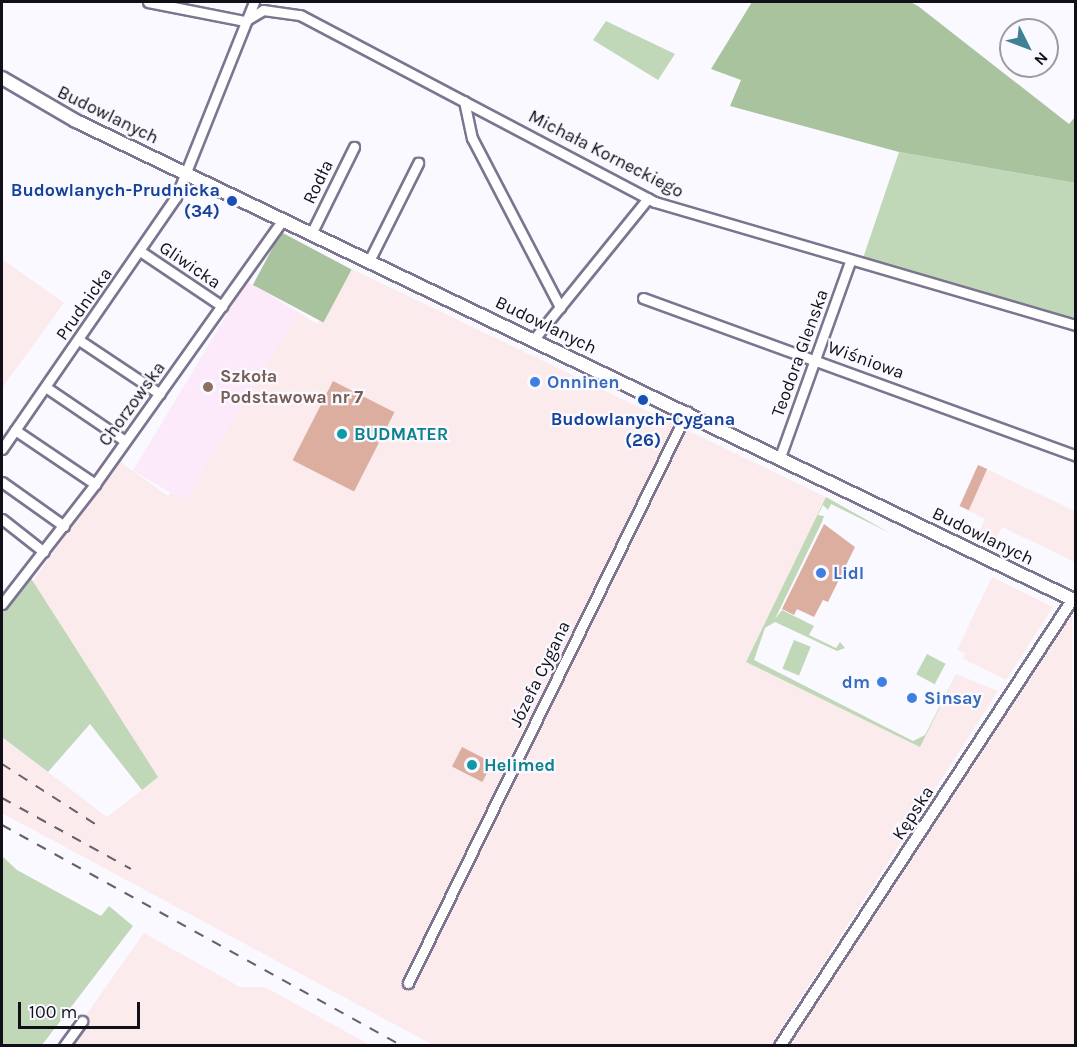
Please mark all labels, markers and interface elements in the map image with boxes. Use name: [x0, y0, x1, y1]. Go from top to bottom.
north arrow: [999, 18, 1059, 78]
text: N: [1030, 48, 1052, 70]
street label: Budowlanych: [54, 81, 162, 149]
street label: Michała Korneckiego: [525, 105, 687, 203]
street label: Rodła: [298, 156, 338, 208]
place label: Budowlanych-Prudnicka (34): [11, 180, 220, 222]
marker: Budowlanych-Prudnicka (34): [225, 194, 239, 208]
street label: Gliwicka: [155, 237, 225, 293]
street label: Prudnicka: [51, 264, 117, 344]
street label: Teodora Glenska: [767, 286, 833, 420]
street label: Budowlanych: [492, 291, 600, 359]
street label: Wiśniowa: [825, 336, 907, 384]
street label: Chorzowska: [94, 358, 170, 450]
place label: Szkoła Podstawowa nr 7: [220, 366, 363, 409]
place label: Onninen: [547, 371, 620, 393]
marker: Onninen: [528, 375, 542, 389]
marker: Szkoła Podstawowa nr 7: [201, 380, 215, 394]
marker: Budowlanych-Cygana (26): [636, 393, 650, 407]
place label: Budowlanych-Cygana (26): [551, 409, 735, 452]
place label: BUDMATER: [354, 423, 448, 445]
marker: BUDMATER: [335, 427, 349, 441]
street label: Budowlanych: [929, 502, 1037, 570]
place label: Lidl: [833, 562, 864, 584]
marker: Lidl: [814, 566, 828, 580]
street label: Józefa Cygana: [505, 617, 575, 731]
place label: dm: [842, 671, 870, 693]
marker: dm: [875, 675, 889, 689]
place label: Sinsay: [924, 687, 982, 709]
marker: Sinsay: [905, 691, 919, 705]
place label: Helimed: [484, 754, 555, 776]
marker: Helimed: [465, 758, 479, 772]
street label: Kępska: [888, 782, 938, 844]
scale bar: [21, 990, 142, 1028]
text: 100 m: [29, 1001, 77, 1023]

